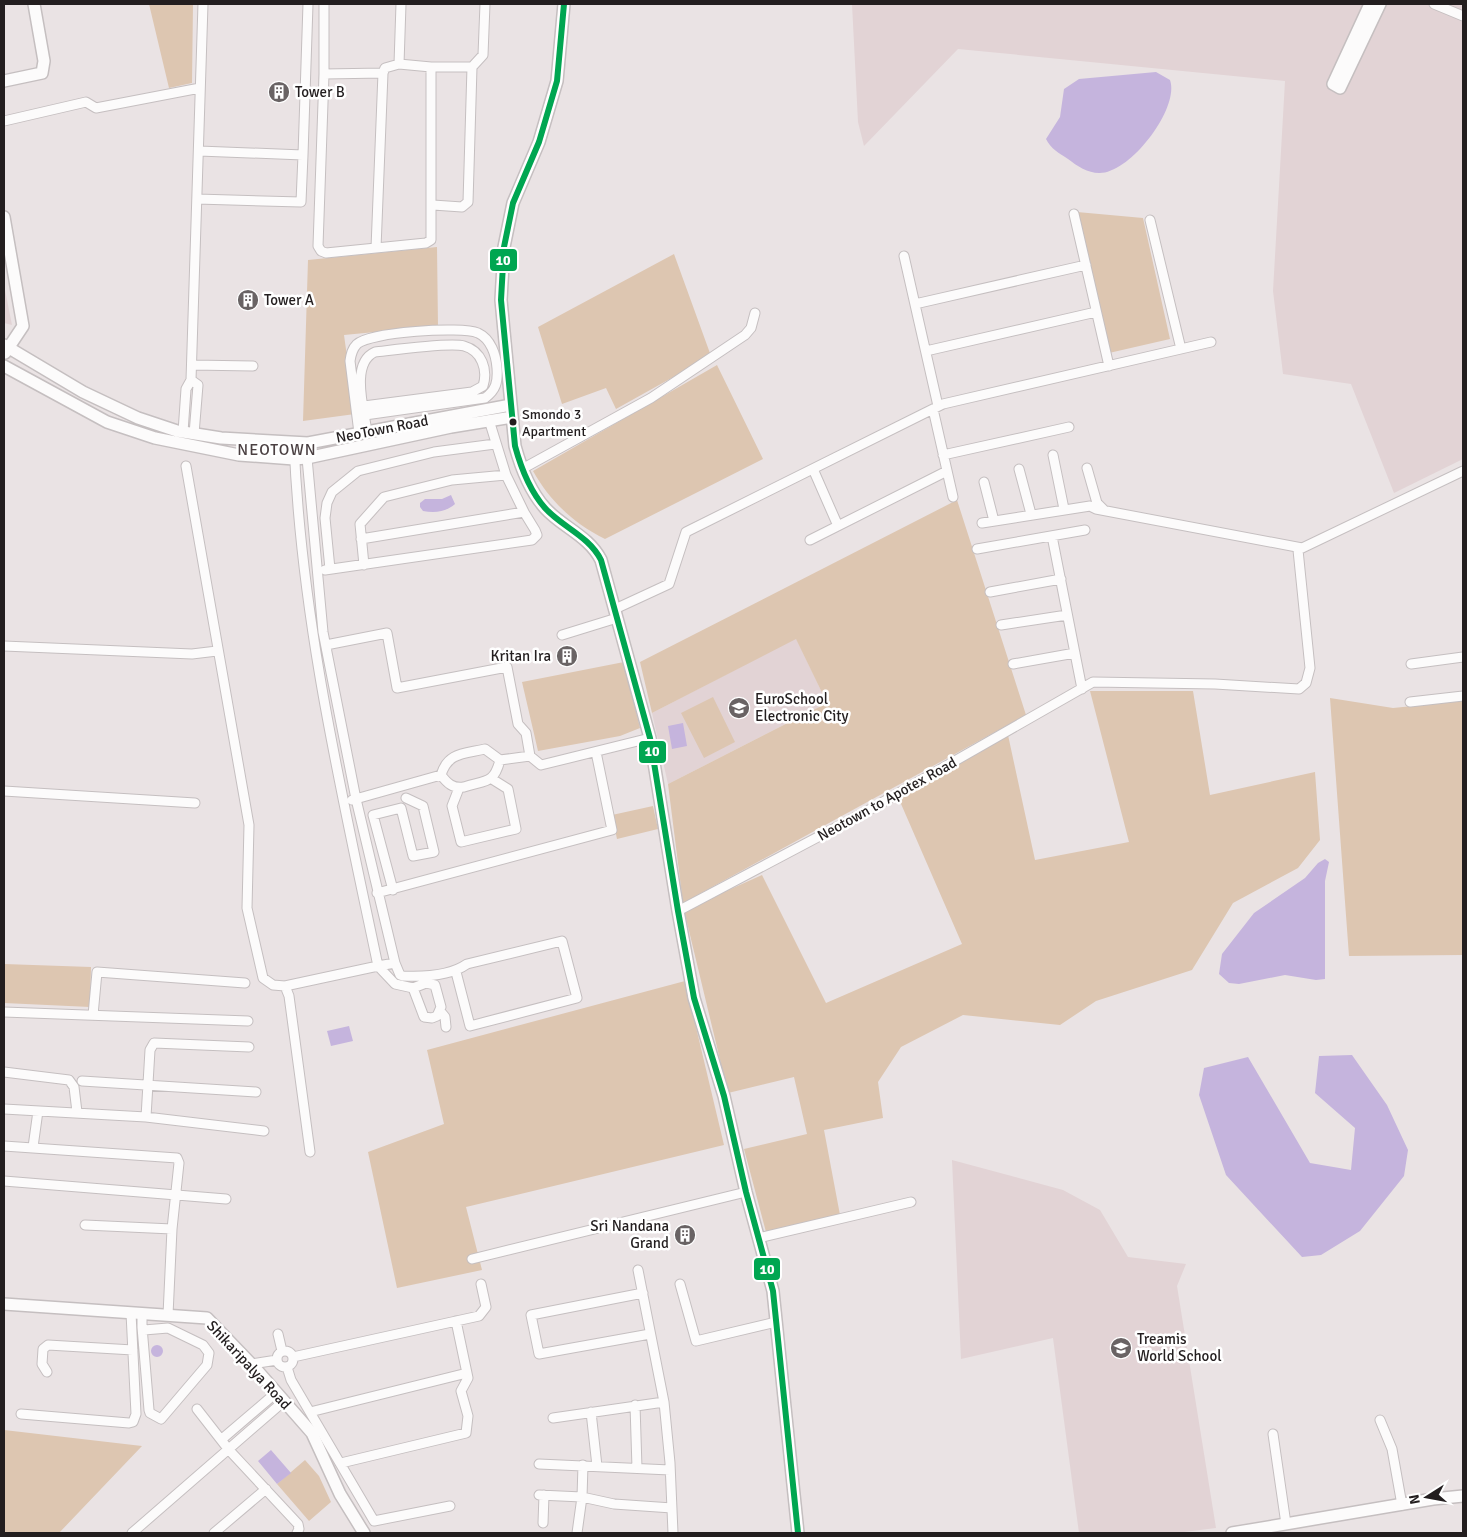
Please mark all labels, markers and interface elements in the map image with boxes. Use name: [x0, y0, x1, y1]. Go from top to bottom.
building icon: Tower B: [267, 80, 291, 104]
place label: Tower B: [295, 83, 345, 101]
line badge: 10: [489, 248, 518, 272]
text: 10: [495, 252, 511, 269]
building icon: Tower A: [236, 288, 260, 312]
place label: Tower A: [264, 291, 314, 309]
place label: Smondo 3 Apartment: [522, 406, 586, 440]
street label: NeoTown Road: [334, 411, 430, 447]
marker: Smondo 3 Apartment: [508, 417, 518, 427]
district label: NEOTOWN: [237, 440, 317, 460]
building icon: Kritan Ira: [555, 644, 579, 668]
place label: Kritan Ira: [491, 647, 551, 665]
place label: EuroSchool Electronic City: [755, 690, 849, 725]
school or university icon: EuroSchool Electronic City: [727, 696, 751, 720]
line badge: 10: [638, 740, 667, 764]
text: 10: [644, 743, 660, 760]
street label: Neotown to Apotex Road: [814, 753, 960, 845]
place label: Sri Nandana Grand: [590, 1217, 669, 1252]
building icon: Sri Nandana Grand: [673, 1223, 697, 1247]
line badge: 10: [753, 1257, 781, 1281]
text: 10: [759, 1261, 775, 1278]
street label: Shikaripalya Road: [203, 1317, 295, 1413]
place label: Treamis World School: [1137, 1330, 1222, 1365]
school or university icon: Treamis World School: [1109, 1336, 1133, 1360]
north arrow: [1402, 1472, 1452, 1522]
text: N: [1405, 1493, 1424, 1506]

